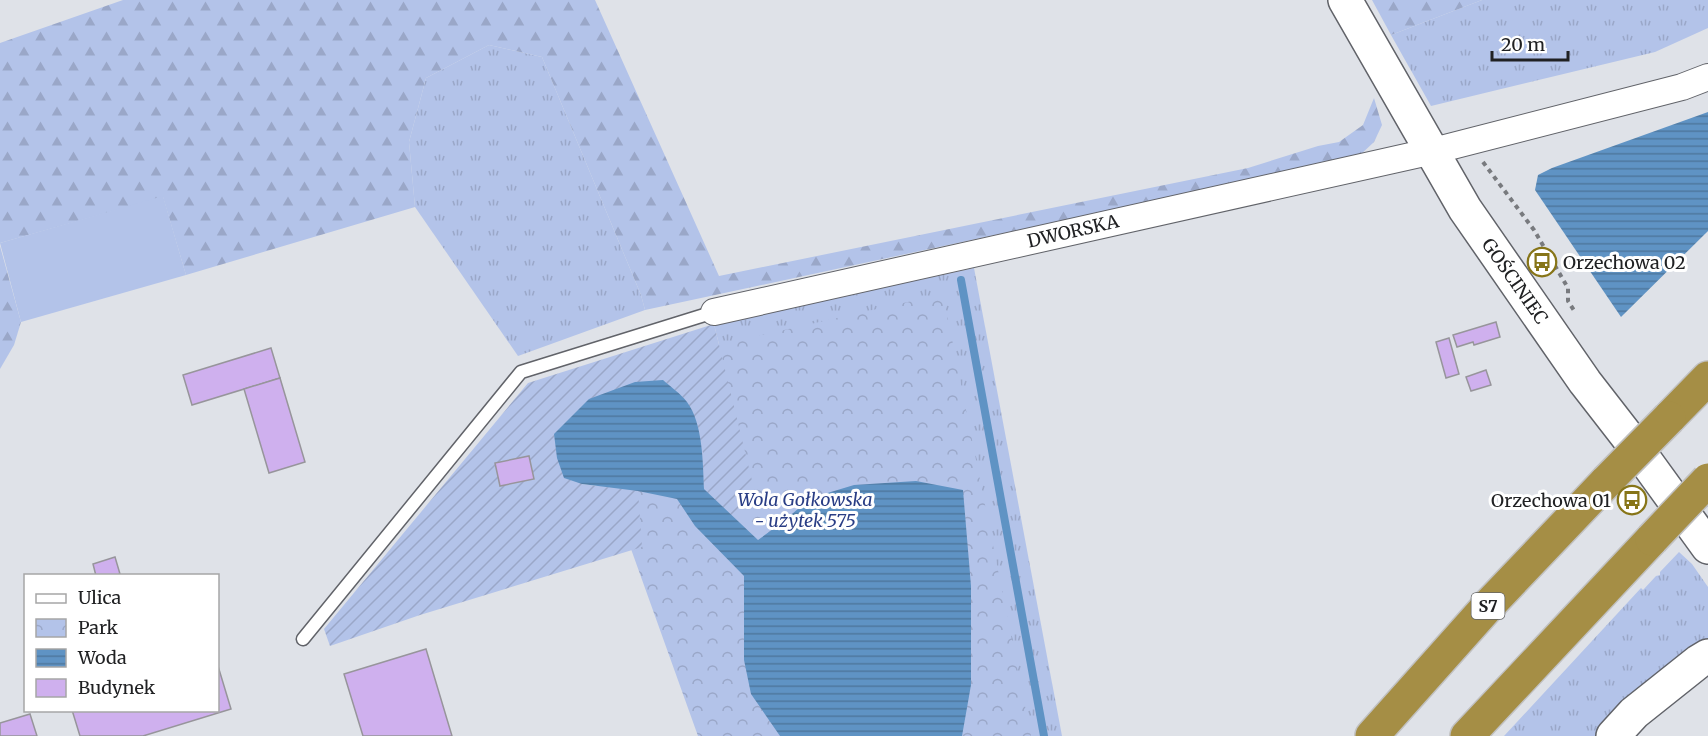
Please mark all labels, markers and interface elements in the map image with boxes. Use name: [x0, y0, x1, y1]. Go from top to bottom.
scale bar: [1492, 24, 1568, 62]
text: 20 m: [1501, 33, 1545, 56]
street label: DWORSKA: [1025, 209, 1121, 253]
street label: GOŚCINIEC: [1477, 234, 1553, 329]
bus stop icon: Orzechowa 02: [1526, 246, 1558, 278]
place label: Orzechowa 02: [1563, 251, 1686, 274]
bus stop icon: Orzechowa 01: [1616, 484, 1648, 516]
park label: Wola Gołkowska - użytek 575: [737, 488, 873, 532]
place label: Orzechowa 01: [1491, 489, 1611, 512]
legend: [24, 574, 219, 712]
text: Ulica: [78, 586, 122, 609]
road number: S7: [1472, 593, 1504, 619]
text: Park: [78, 616, 119, 639]
text: Woda: [77, 646, 127, 669]
text: Budynek: [78, 676, 156, 699]

